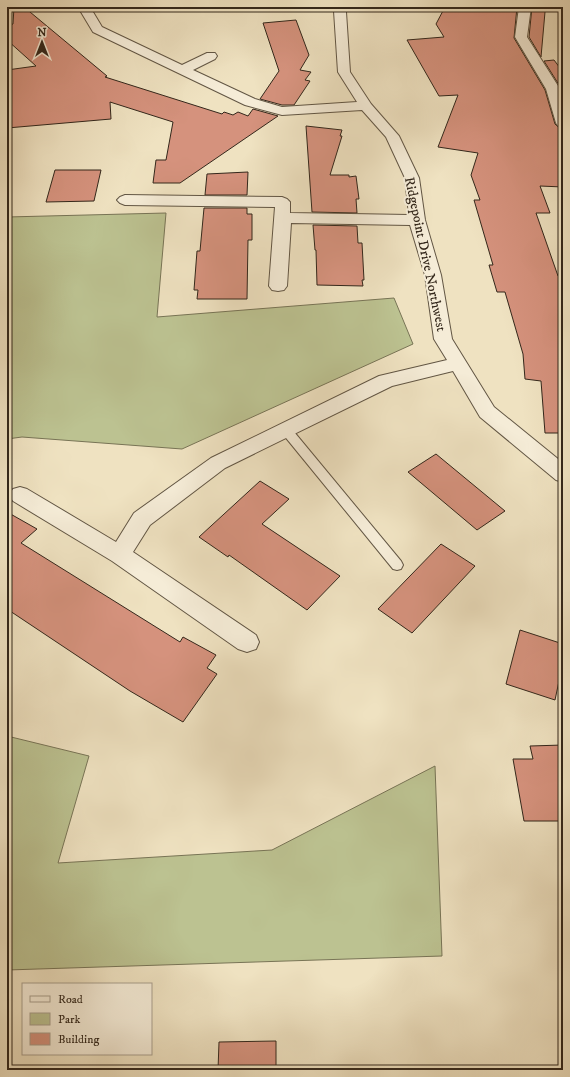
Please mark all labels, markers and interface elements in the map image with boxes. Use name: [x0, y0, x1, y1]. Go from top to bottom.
north arrow: [22, 22, 62, 62]
text: N: [37, 26, 47, 40]
street label: Ridgepoint Drive Northwest: [400, 175, 450, 334]
legend: [22, 983, 152, 1055]
text: Road: [58, 992, 83, 1007]
text: Park: [58, 1012, 80, 1027]
text: Building: [58, 1032, 99, 1047]

